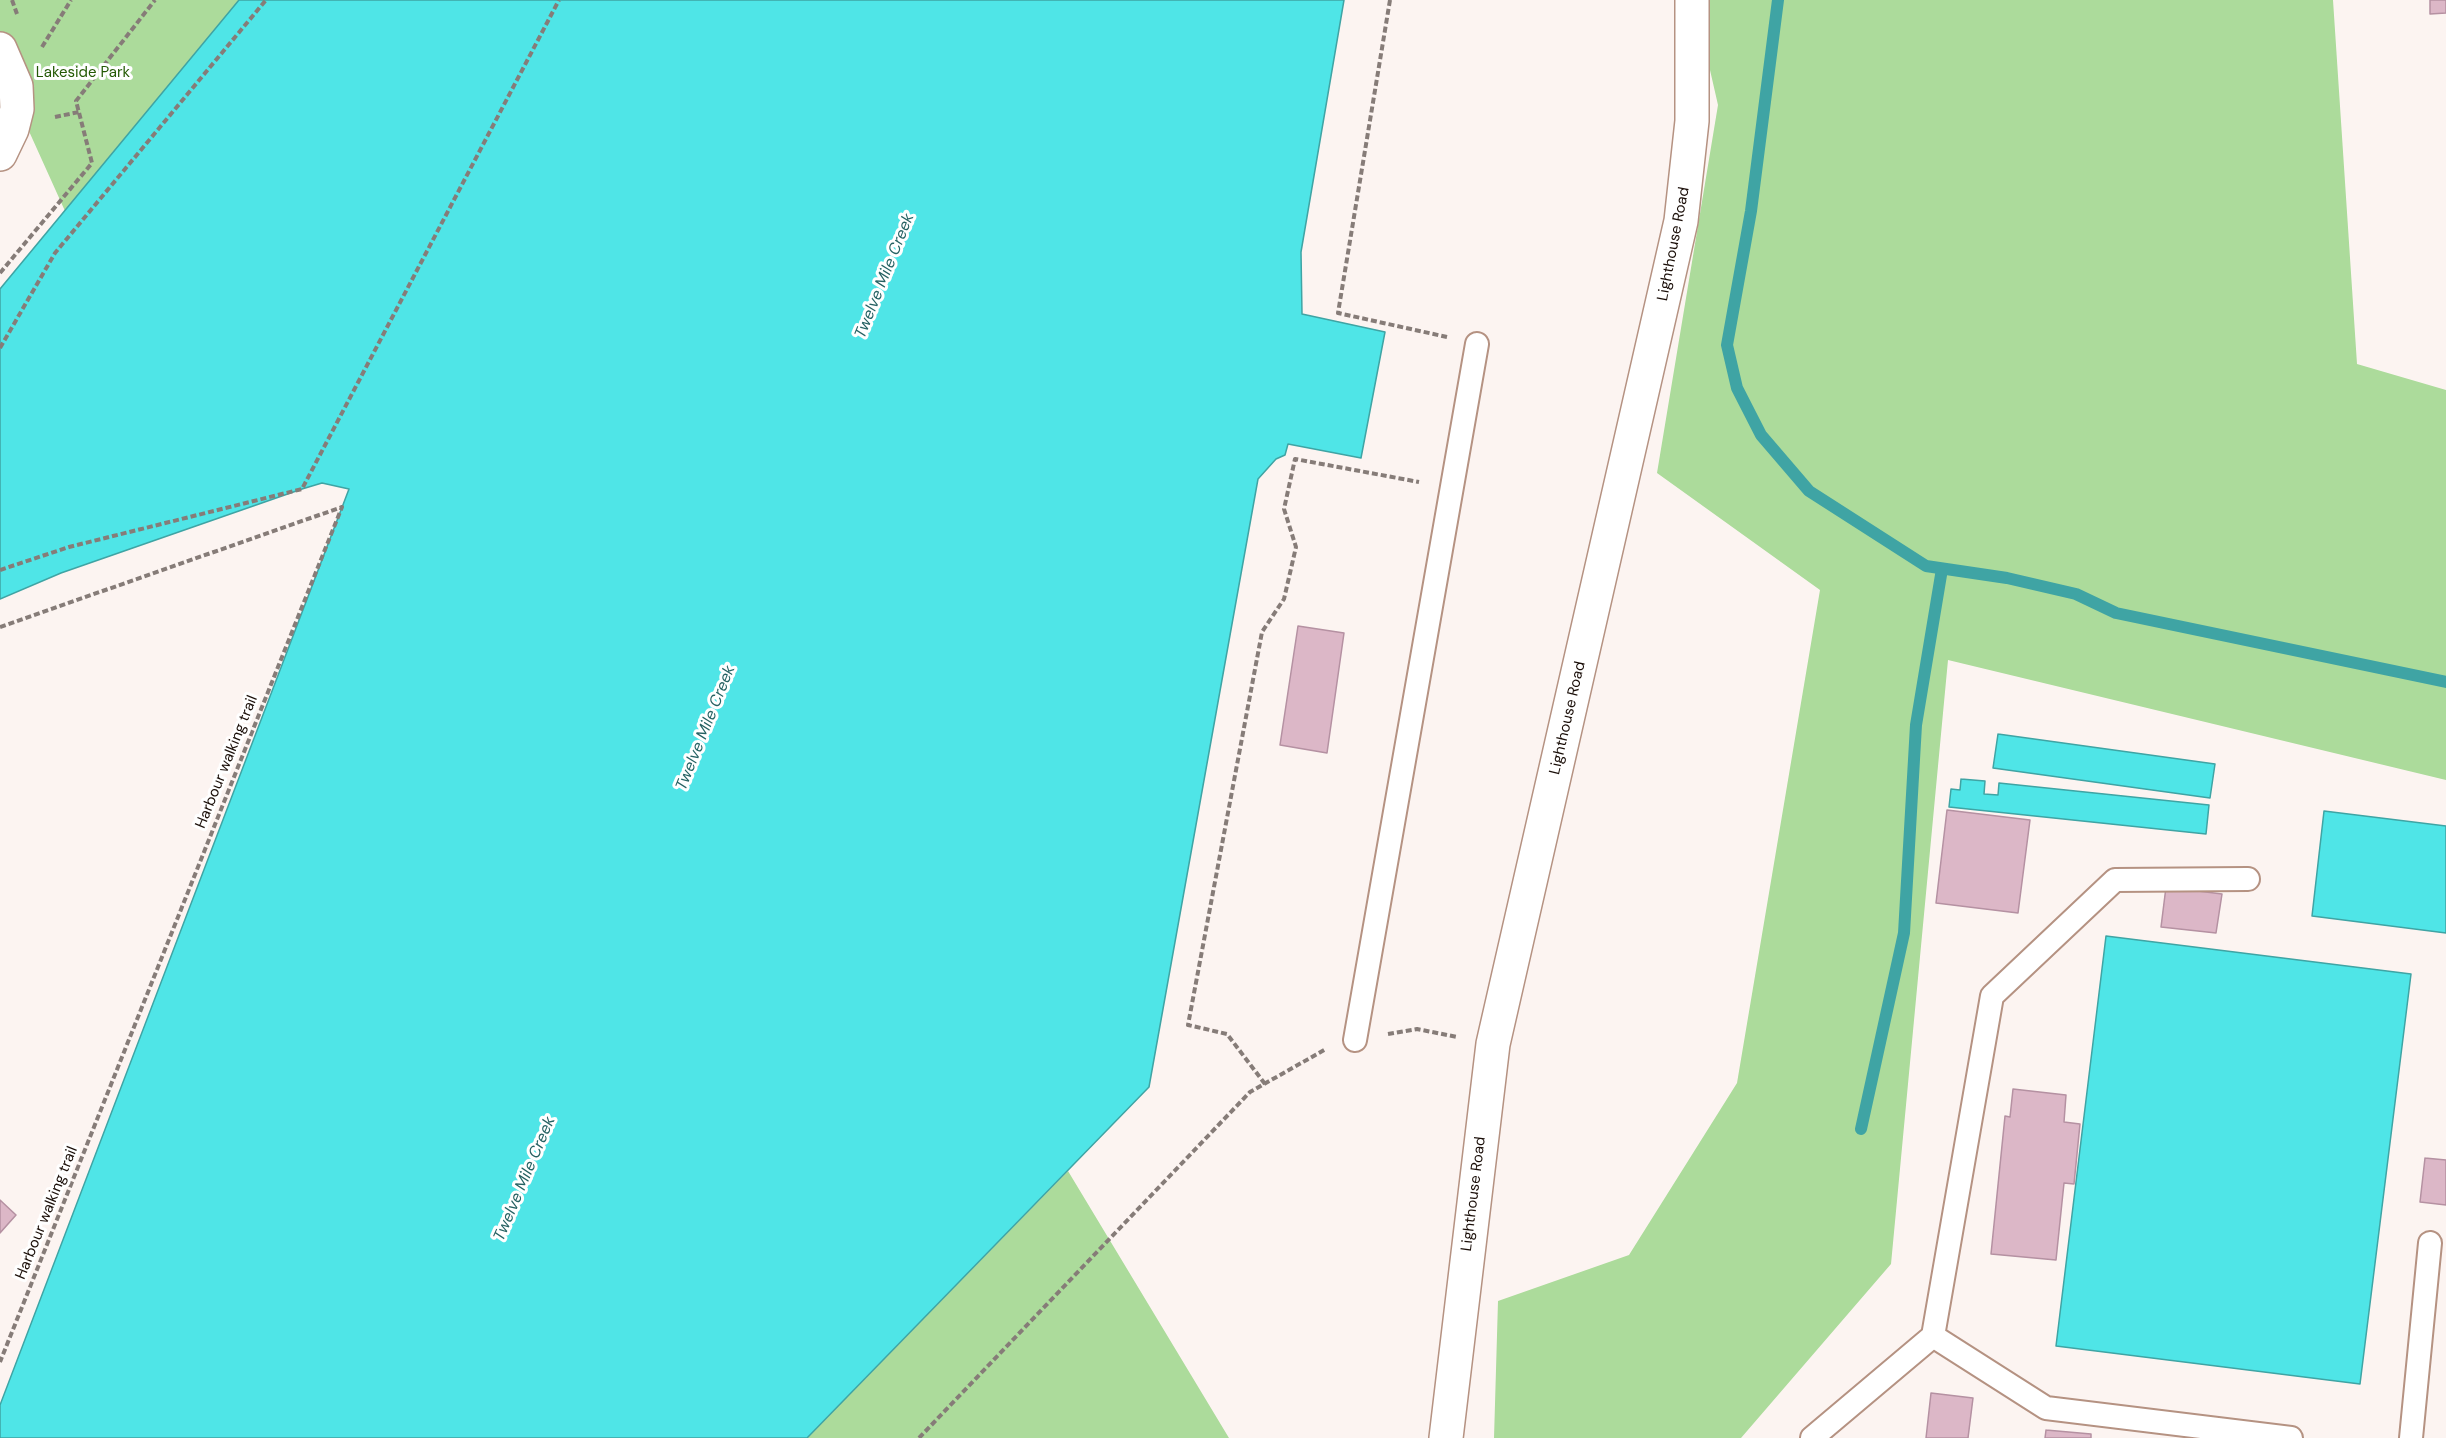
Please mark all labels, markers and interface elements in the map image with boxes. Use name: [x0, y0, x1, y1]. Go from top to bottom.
park label: Lakeside Park: [36, 64, 130, 82]
street label: Lighthouse Road: [1654, 186, 1694, 302]
water label: Twelve Mile Creek: [851, 211, 919, 341]
street label: Lighthouse Road: [1546, 660, 1590, 776]
water label: Twelve Mile Creek: [672, 663, 740, 793]
street label: Harbour walking trail: [192, 693, 262, 831]
water label: Twelve Mile Creek: [490, 1114, 560, 1244]
street label: Lighthouse Road: [1458, 1136, 1490, 1252]
street label: Harbour walking trail: [12, 1144, 82, 1282]

